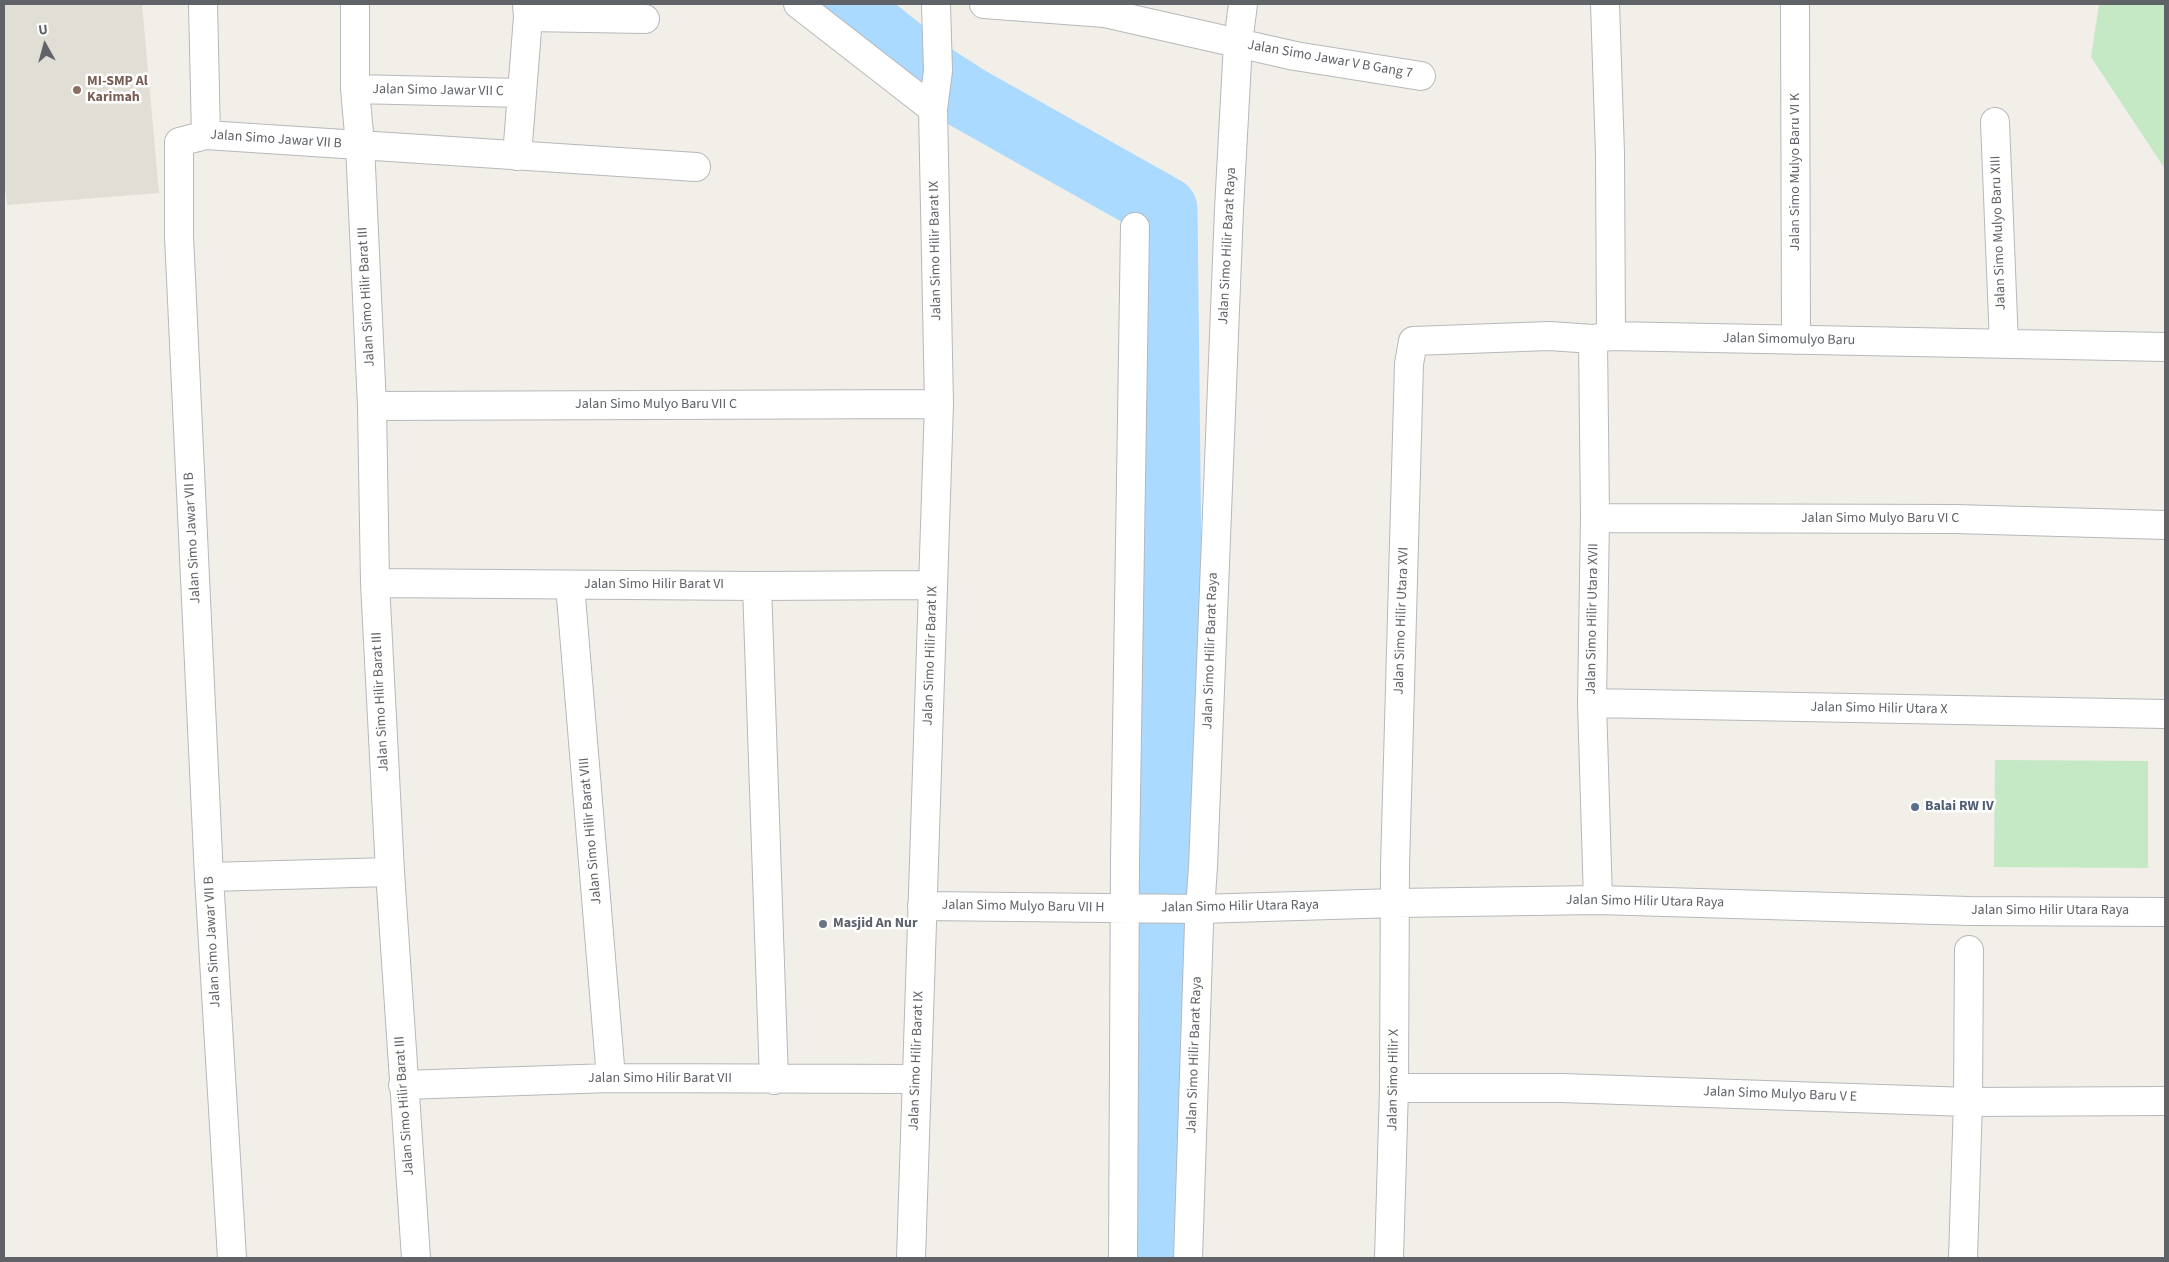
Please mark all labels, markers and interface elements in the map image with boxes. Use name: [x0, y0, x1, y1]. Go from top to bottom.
north arrow: [20, 20, 70, 70]
text: U: [37, 20, 49, 41]
street label: Jalan Simo Jawar V B Gang 7: [1246, 37, 1414, 83]
place label: MI-SMP Al Karimah: [87, 74, 148, 106]
street label: Jalan Simo Jawar VII C: [372, 81, 504, 101]
marker: MI-SMP Al Karimah: [71, 84, 83, 96]
street label: Jalan Simo Mulyo Baru VI K: [1788, 93, 1804, 251]
street label: Jalan Simo Jawar VII B: [210, 127, 342, 153]
street label: Jalan Simo Mulyo Baru XIII: [1988, 155, 2010, 311]
street label: Jalan Simo Hilir Barat Raya: [1215, 167, 1241, 325]
street label: Jalan Simo Hilir Barat IX: [926, 181, 946, 321]
street label: Jalan Simo Hilir Barat III: [355, 227, 379, 367]
street label: Jalan Simomulyo Baru: [1723, 330, 1855, 350]
street label: Jalan Simo Mulyo Baru VII C: [575, 397, 737, 413]
street label: Jalan Simo Jawar VII B: [181, 472, 205, 604]
street label: Jalan Simo Mulyo Baru VI C: [1801, 511, 1959, 527]
street label: Jalan Simo Hilir Utara XVII: [1583, 543, 1603, 695]
street label: Jalan Simo Hilir Utara XVI: [1391, 547, 1413, 695]
street label: Jalan Simo Hilir Barat Raya: [1200, 572, 1222, 730]
street label: Jalan Simo Hilir Barat VI: [584, 577, 724, 593]
street label: Jalan Simo Hilir Barat IX: [920, 586, 942, 726]
street label: Jalan Simo Hilir Barat III: [369, 632, 393, 772]
street label: Jalan Simo Hilir Utara X: [1810, 699, 1948, 719]
street label: Jalan Simo Hilir Barat VIII: [576, 757, 606, 905]
place label: Balai RW IV: [1925, 799, 1994, 815]
marker: Balai RW IV: [1909, 801, 1921, 813]
street label: Jalan Simo Jawar VII B: [201, 876, 225, 1008]
street label: Jalan Simo Hilir Utara Raya: [1566, 892, 1724, 912]
street label: Jalan Simo Mulyo Baru VII H: [941, 897, 1105, 917]
street label: Jalan Simo Hilir Utara Raya: [1161, 897, 1319, 917]
street label: Jalan Simo Hilir Utara Raya: [1971, 903, 2129, 919]
place label: Masjid An Nur: [833, 916, 917, 932]
marker: Masjid An Nur: [817, 918, 829, 930]
street label: Jalan Simo Hilir Barat Raya: [1184, 976, 1206, 1134]
street label: Jalan Simo Hilir Barat IX: [906, 991, 928, 1131]
street label: Jalan Simo Hilir X: [1385, 1029, 1403, 1131]
street label: Jalan Simo Hilir Barat III: [392, 1035, 418, 1177]
street label: Jalan Simo Hilir Barat VII: [588, 1071, 732, 1087]
street label: Jalan Simo Mulyo Baru V E: [1703, 1084, 1857, 1106]

